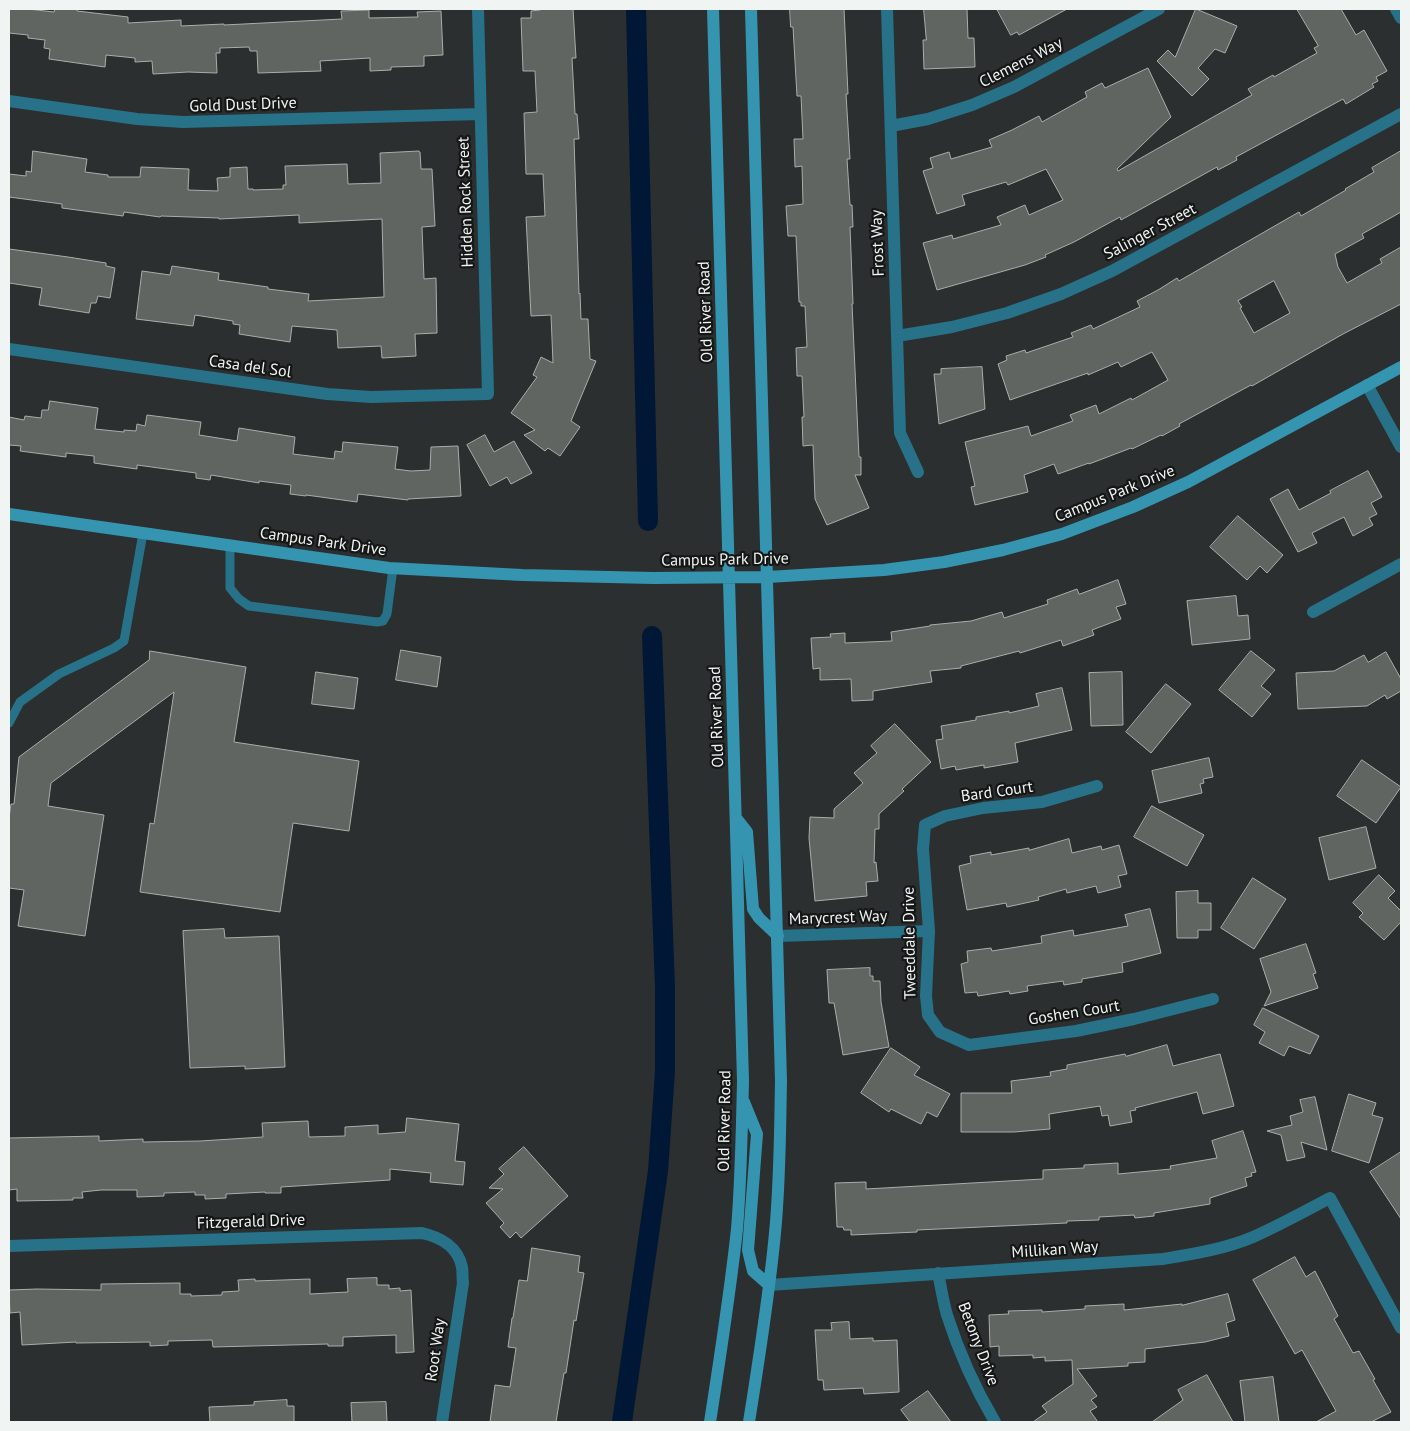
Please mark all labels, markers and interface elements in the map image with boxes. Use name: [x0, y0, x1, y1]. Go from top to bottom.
street label: Clemens Way: [976, 34, 1066, 92]
street label: Gold Dust Drive: [189, 94, 297, 116]
street label: Hidden Rock Street: [454, 136, 478, 268]
street label: Salinger Street: [1101, 200, 1199, 264]
street label: Frost Way: [867, 209, 889, 277]
street label: Old River Road: [695, 261, 717, 363]
street label: Casa del Sol: [207, 352, 293, 382]
street label: Campus Park Drive: [1052, 461, 1178, 527]
street label: Campus Park Drive: [258, 524, 388, 560]
street label: Campus Park Drive: [661, 549, 789, 571]
street label: Old River Road: [706, 666, 728, 768]
street label: Bard Court: [960, 777, 1034, 807]
street label: Tweeddale Drive: [899, 887, 921, 999]
street label: Marycrest Way: [788, 907, 888, 929]
street label: Goshen Court: [1027, 996, 1121, 1030]
street label: Old River Road: [715, 1070, 735, 1172]
street label: Fitzgerald Drive: [197, 1211, 305, 1233]
street label: Millikan Way: [1011, 1237, 1099, 1263]
street label: Betony Drive: [953, 1300, 1003, 1388]
street label: Root Way: [422, 1317, 450, 1383]

